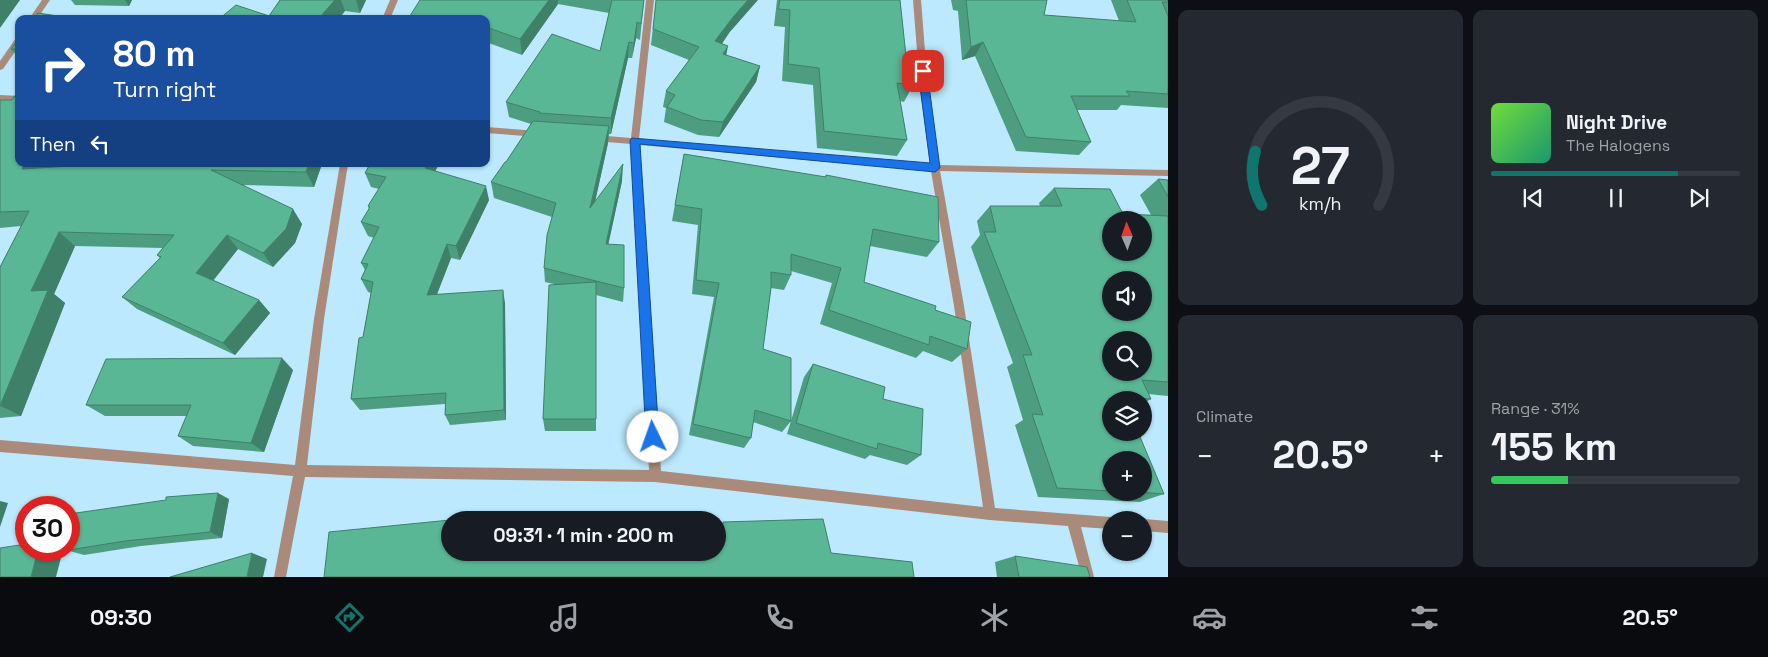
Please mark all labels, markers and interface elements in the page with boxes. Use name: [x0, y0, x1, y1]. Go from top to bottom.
text: 80 m: [113, 32, 195, 76]
icon: right: [30, 35, 95, 100]
pin: [902, 50, 944, 92]
icon: arrive: [909, 57, 937, 85]
text: Turn right: [113, 75, 216, 103]
text: Night Drive: [1566, 110, 1667, 135]
icon: left: [86, 130, 114, 158]
text: Then: [30, 132, 76, 157]
text: 27: [1291, 133, 1350, 199]
text: The Halogens: [1566, 135, 1670, 156]
icon: previous: [1519, 184, 1547, 212]
icon: pause: [1602, 184, 1630, 212]
icon: next: [1685, 184, 1713, 212]
text: km/h: [1299, 192, 1342, 215]
north arrow: [1102, 211, 1152, 261]
map controls: [1102, 211, 1152, 561]
button: sound: [1102, 271, 1152, 321]
button: search: [1102, 331, 1152, 381]
button: layers: [1102, 391, 1152, 441]
text: Range · 31%: [1491, 398, 1580, 419]
text: Climate: [1196, 406, 1253, 427]
position arrow: [626, 410, 678, 462]
text: 155 km: [1491, 423, 1617, 471]
text: 20.5°: [1273, 431, 1368, 479]
text: −: [1196, 438, 1213, 474]
text: +: [1428, 438, 1445, 474]
button: +: [1102, 451, 1152, 501]
speed limit sign: 30: [15, 496, 80, 561]
button: −: [1102, 511, 1152, 561]
text: 09:31 · 1 min · 200 m: [493, 523, 674, 548]
icon: directions: [332, 600, 367, 635]
icon: music: [547, 600, 582, 635]
icon: phone: [762, 600, 797, 635]
icon: climate: [977, 600, 1012, 635]
icon: car: [1192, 600, 1227, 635]
icon: filters: [1407, 600, 1442, 635]
text: 09:30: [90, 603, 152, 631]
text: 20.5°: [1622, 603, 1678, 631]

